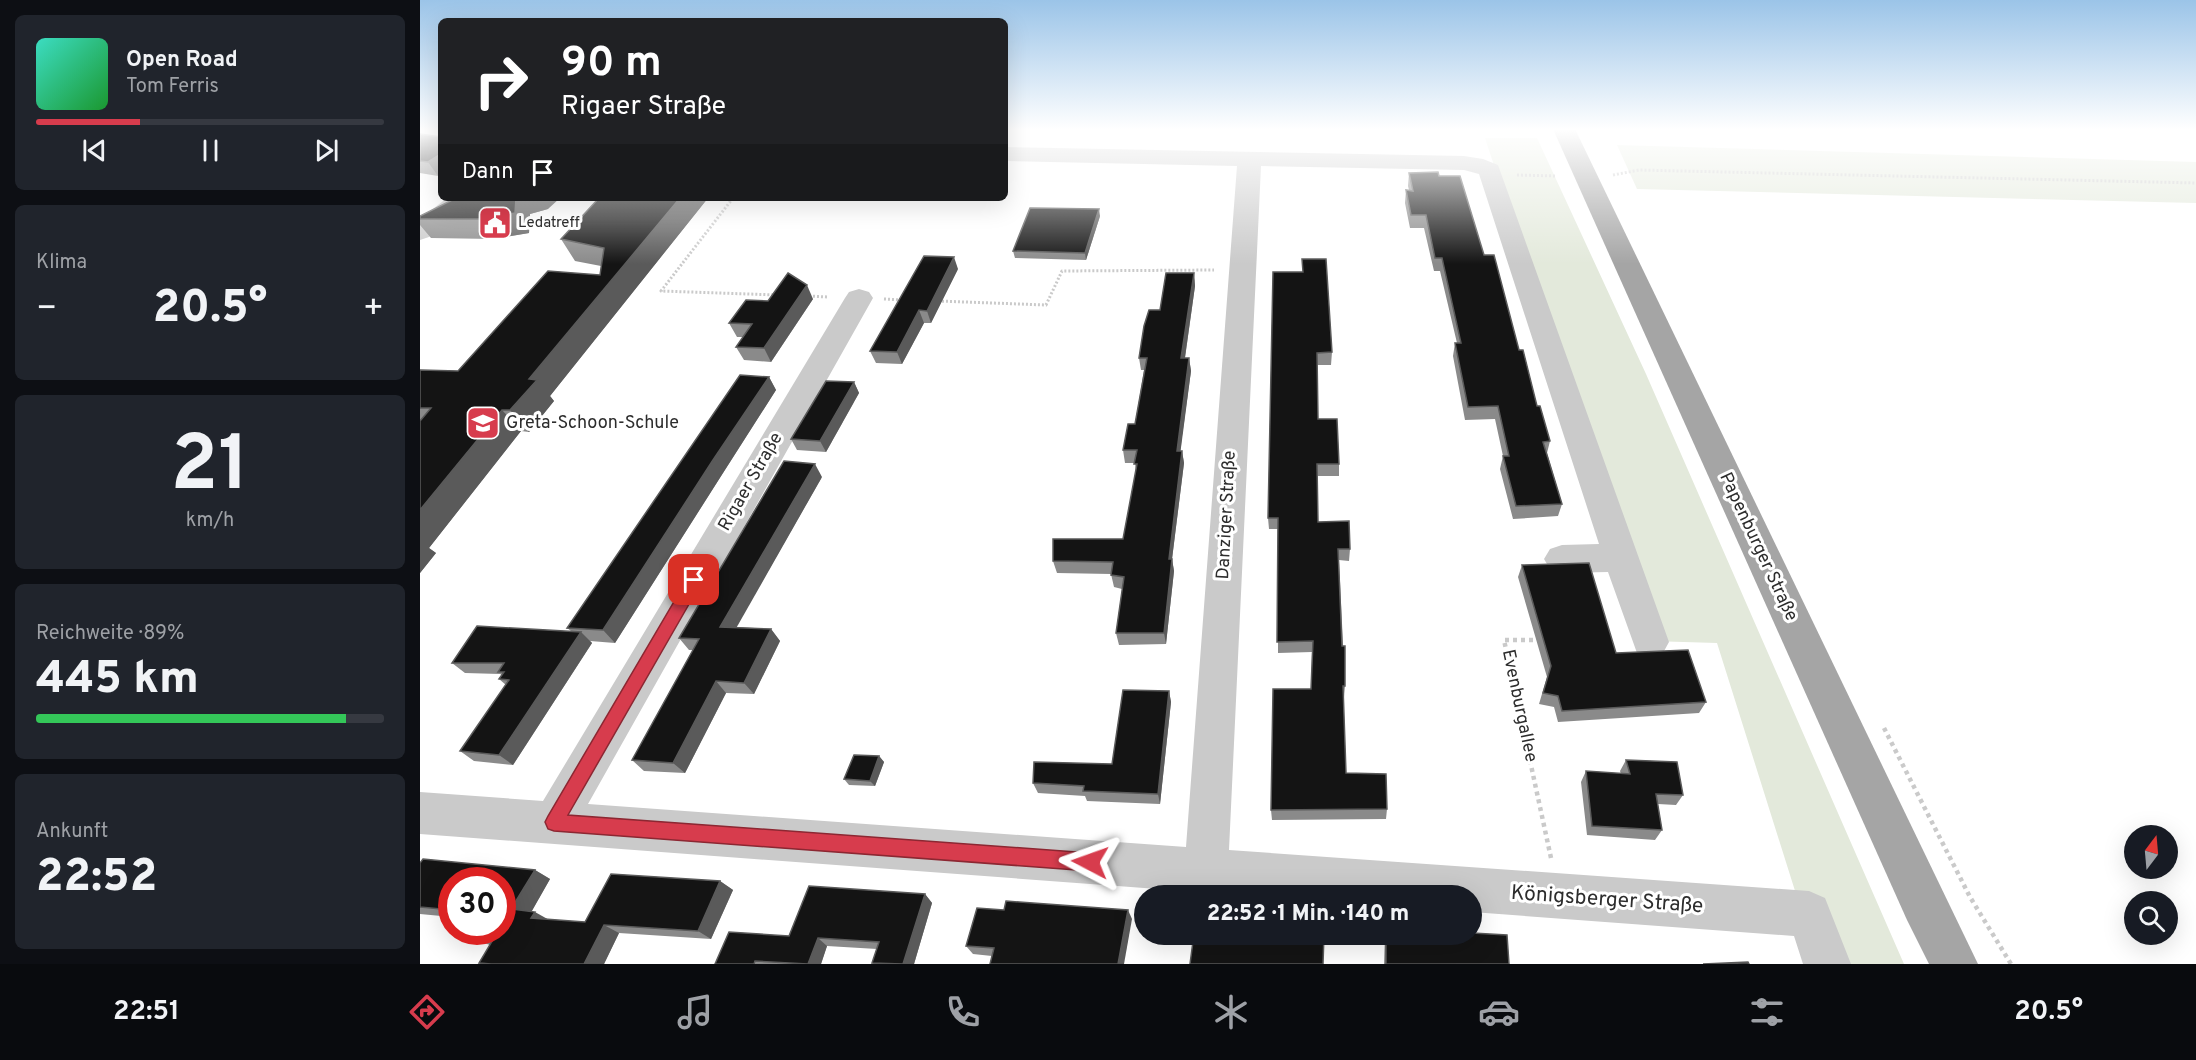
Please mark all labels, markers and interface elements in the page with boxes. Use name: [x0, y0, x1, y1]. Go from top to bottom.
text: 90 m: [561, 38, 662, 91]
icon: right: [462, 42, 540, 120]
text: Open Road: [126, 47, 238, 74]
text: Tom Ferris: [126, 74, 219, 100]
text: Rigaer Straße: [561, 90, 726, 124]
icon: previous: [78, 134, 111, 167]
icon: pause: [194, 134, 227, 167]
icon: next: [310, 134, 343, 167]
icon: arrive: [526, 156, 559, 189]
text: Dann: [462, 159, 514, 186]
public building icon: Ledatreff: [477, 205, 513, 241]
place label: Ledatreff: [518, 214, 580, 233]
text: Klima: [36, 250, 87, 276]
text: 20.5°: [153, 281, 267, 338]
text: −: [36, 289, 57, 331]
text: +: [363, 289, 384, 331]
school or university icon: Greta-Schoon-Schule: [465, 405, 501, 441]
place label: Greta-Schoon-Schule: [506, 412, 679, 435]
text: 21: [171, 419, 249, 518]
street label: Rigaer Straße: [714, 429, 788, 535]
street label: Danziger Straße: [1212, 450, 1242, 580]
street label: Papenburger Straße: [1713, 469, 1803, 625]
text: km/h: [186, 508, 234, 534]
pin: [668, 554, 719, 605]
icon: arrive: [677, 563, 710, 596]
text: Reichweite · 89%: [36, 621, 184, 647]
street label: Evenburgallee: [1496, 647, 1542, 765]
text: 445 km: [36, 652, 199, 709]
text: Ankunft: [36, 819, 108, 845]
north arrow: [2124, 825, 2178, 879]
map controls: [2124, 825, 2178, 945]
position arrow: [1058, 830, 1122, 894]
text: 22:52: [36, 850, 157, 907]
speed limit sign: 30: [438, 867, 516, 945]
street label: Königsberger Straße: [1510, 880, 1704, 920]
button: search: [2124, 891, 2178, 945]
text: 22:52 · 1 Min. · 140 m: [1207, 901, 1409, 928]
icon: directions: [406, 991, 448, 1033]
icon: music: [674, 991, 716, 1033]
icon: phone: [942, 991, 984, 1033]
icon: climate: [1210, 991, 1252, 1033]
icon: car: [1478, 991, 1520, 1033]
icon: filters: [1746, 991, 1788, 1033]
text: 22:51: [113, 995, 180, 1029]
text: 20.5°: [2014, 995, 2083, 1029]

